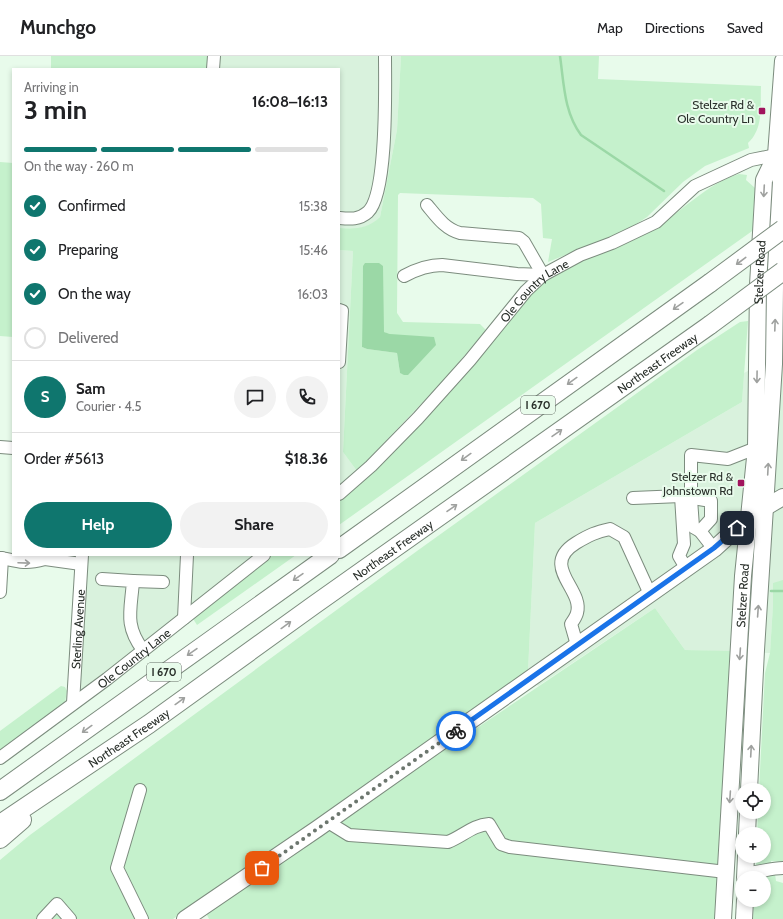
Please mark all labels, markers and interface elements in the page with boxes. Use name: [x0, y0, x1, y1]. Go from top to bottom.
text: Munchgo: [20, 16, 96, 39]
text: Map: [597, 19, 623, 37]
text: Directions: [645, 19, 705, 37]
text: Saved: [727, 19, 763, 37]
text: Arriving in: [24, 79, 79, 95]
text: 16:08–16:13: [252, 93, 328, 111]
text: 3 min: [24, 94, 87, 126]
place label: Stelzer Rd & Ole Country Ln: [677, 97, 755, 126]
marker: Stelzer Rd & Ole Country Ln: [757, 106, 767, 116]
text: On the way · 260 m: [24, 158, 134, 174]
one-way arrow: [760, 184, 767, 197]
icon: check: [24, 195, 46, 217]
text: Confirmed: [58, 197, 126, 215]
text: 15:38: [299, 198, 328, 214]
icon: check: [24, 239, 46, 261]
street label: Stelzer Road: [750, 240, 768, 304]
text: Preparing: [58, 241, 118, 259]
text: 15:46: [299, 242, 328, 258]
street label: Ole Country Lane: [496, 255, 571, 325]
one-way arrow: [735, 256, 746, 265]
icon: check: [24, 283, 46, 305]
text: On the way: [58, 285, 131, 303]
text: 16:03: [298, 286, 328, 302]
one-way arrow: [673, 302, 684, 310]
one-way arrow: [771, 319, 779, 332]
text: Delivered: [58, 329, 119, 347]
street label: Northeast Freeway: [614, 329, 700, 396]
one-way arrow: [753, 370, 761, 383]
button: chat: [234, 376, 276, 418]
button: phone: [286, 376, 328, 418]
one-way arrow: [566, 377, 577, 385]
text: Sam: [76, 380, 105, 398]
text: S: [41, 388, 49, 406]
road number: I 670: [521, 396, 555, 414]
text: Courier · 4.5: [76, 398, 141, 414]
one-way arrow: [552, 429, 563, 437]
text: Order #5613: [24, 450, 104, 468]
text: $18.36: [285, 450, 328, 468]
one-way arrow: [461, 453, 472, 461]
one-way arrow: [764, 463, 771, 476]
place label: Stelzer Rd & Johnstown Rd: [662, 469, 734, 498]
marker: Stelzer Rd & Johnstown Rd: [736, 478, 746, 488]
button: Help: [24, 502, 172, 548]
button: Share: [180, 502, 328, 548]
one-way arrow: [446, 504, 457, 512]
pin: [720, 511, 754, 545]
street label: Northeast Freeway: [349, 516, 436, 583]
icon: home: [726, 517, 748, 539]
one-way arrow: [17, 559, 30, 566]
street label: Stelzer Road: [733, 563, 752, 628]
one-way arrow: [293, 573, 304, 582]
street label: Sterling Avenue: [68, 589, 87, 669]
one-way arrow: [755, 605, 762, 618]
one-way arrow: [280, 621, 291, 629]
street label: Ole Country Lane: [94, 625, 173, 691]
one-way arrow: [736, 647, 743, 660]
one-way arrow: [187, 648, 198, 656]
road number: I 670: [147, 663, 181, 681]
one-way arrow: [175, 697, 186, 705]
street label: Northeast Freeway: [85, 704, 172, 770]
courier: [436, 711, 476, 751]
icon: bike: [445, 720, 467, 742]
one-way arrow: [81, 725, 92, 733]
one-way arrow: [747, 745, 755, 758]
map controls: [735, 783, 771, 907]
button: locate: [735, 783, 771, 819]
one-way arrow: [727, 791, 734, 804]
button: +: [735, 827, 771, 863]
pin: [245, 851, 279, 885]
icon: bag: [251, 857, 273, 879]
button: −: [735, 871, 771, 907]

